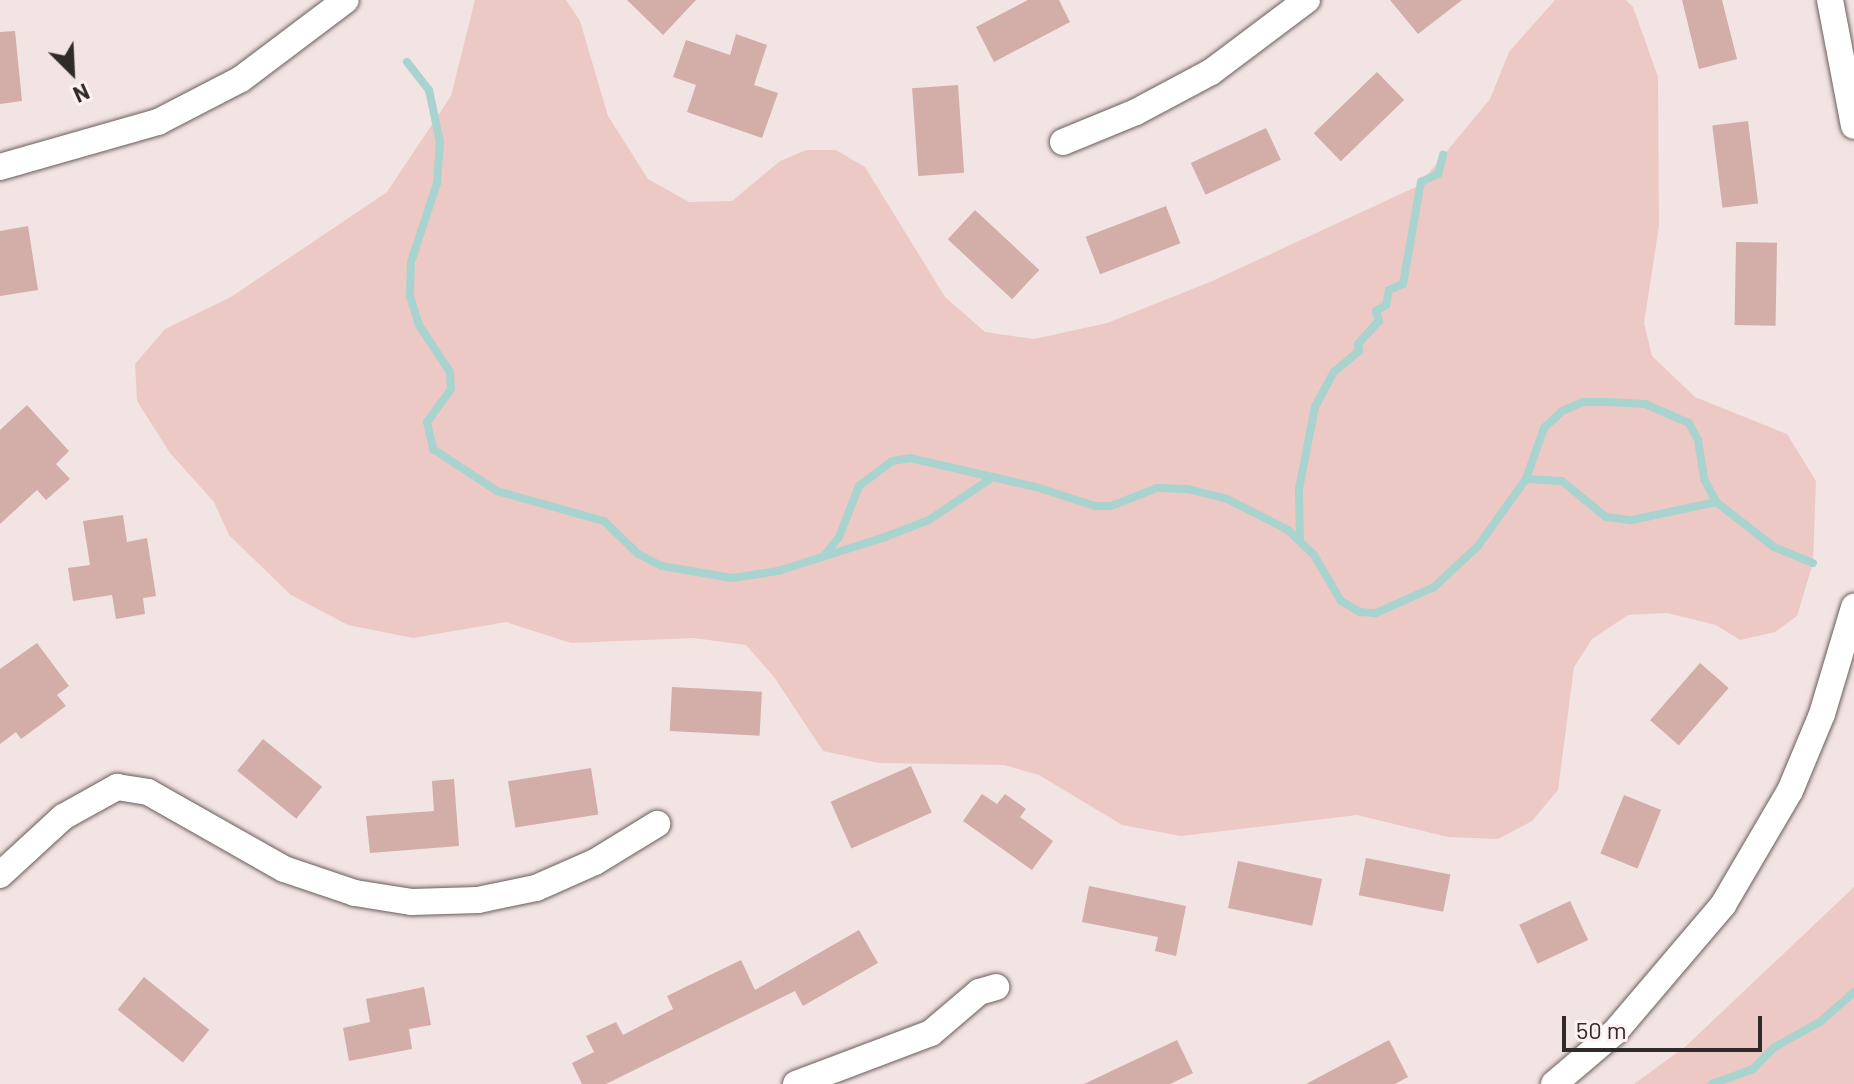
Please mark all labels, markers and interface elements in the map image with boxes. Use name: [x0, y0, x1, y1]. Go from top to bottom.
north arrow: [32, 32, 112, 112]
text: N: [70, 79, 94, 109]
scale bar: [1566, 1000, 1766, 1050]
text: 50 m: [1576, 1015, 1627, 1044]

